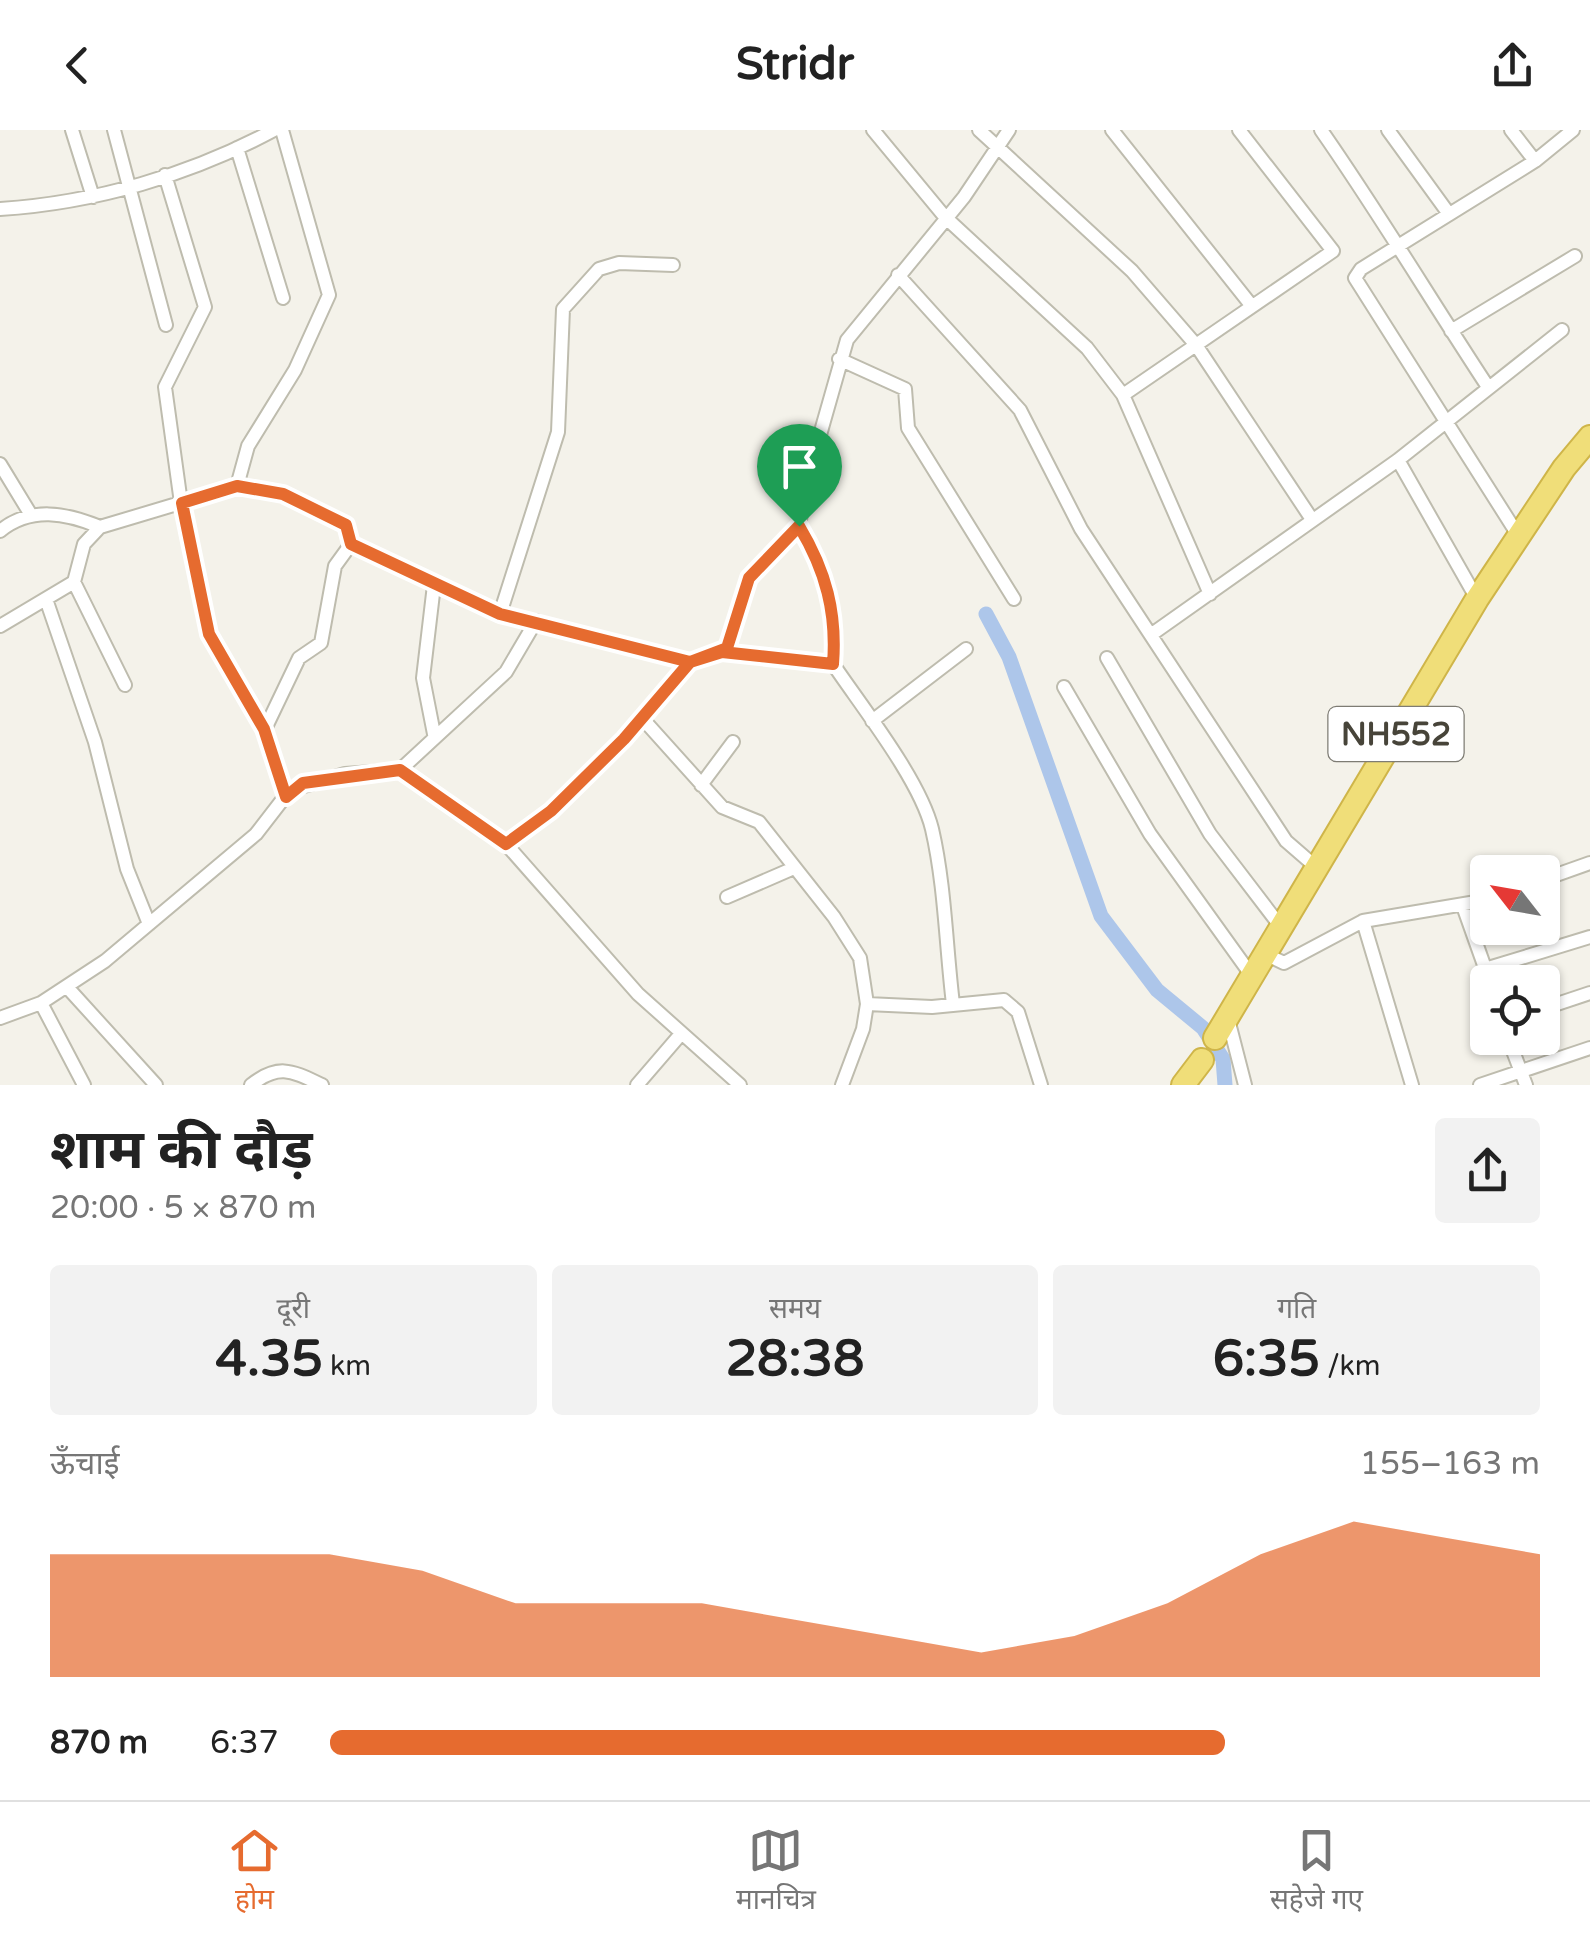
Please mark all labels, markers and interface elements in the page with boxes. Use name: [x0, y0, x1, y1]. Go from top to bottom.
icon: back: [50, 38, 105, 93]
text: Stridr: [736, 38, 854, 92]
icon: share: [1485, 38, 1540, 93]
pin: [757, 424, 842, 527]
icon: arrive: [772, 439, 827, 494]
road number: NH552: [1328, 707, 1464, 761]
north arrow: [1470, 855, 1560, 945]
map controls: [1470, 855, 1560, 1055]
button: locate: [1470, 965, 1560, 1055]
text: शाम की दौड़: [50, 1118, 313, 1184]
button: share: [1435, 1118, 1540, 1223]
text: 20:00 · 5 × 870 m: [50, 1189, 316, 1227]
text: दूरी: [277, 1292, 310, 1326]
text: समय: [769, 1292, 821, 1326]
text: गति: [1277, 1292, 1316, 1326]
text: 4.35: [216, 1329, 323, 1389]
text: 28:38: [726, 1329, 864, 1389]
text: 6:35: [1213, 1329, 1320, 1389]
text: km: [323, 1349, 371, 1383]
text: /km: [1320, 1349, 1381, 1383]
text: ऊँचाई: [50, 1445, 119, 1483]
text: 155–163 m: [1360, 1445, 1540, 1483]
text: 870 m: [50, 1724, 148, 1762]
text: 6:37: [210, 1724, 279, 1762]
tab: होम: [227, 1823, 282, 1920]
tab: मानचित्र: [736, 1823, 816, 1920]
tab: सहेजे गए: [1270, 1823, 1363, 1920]

